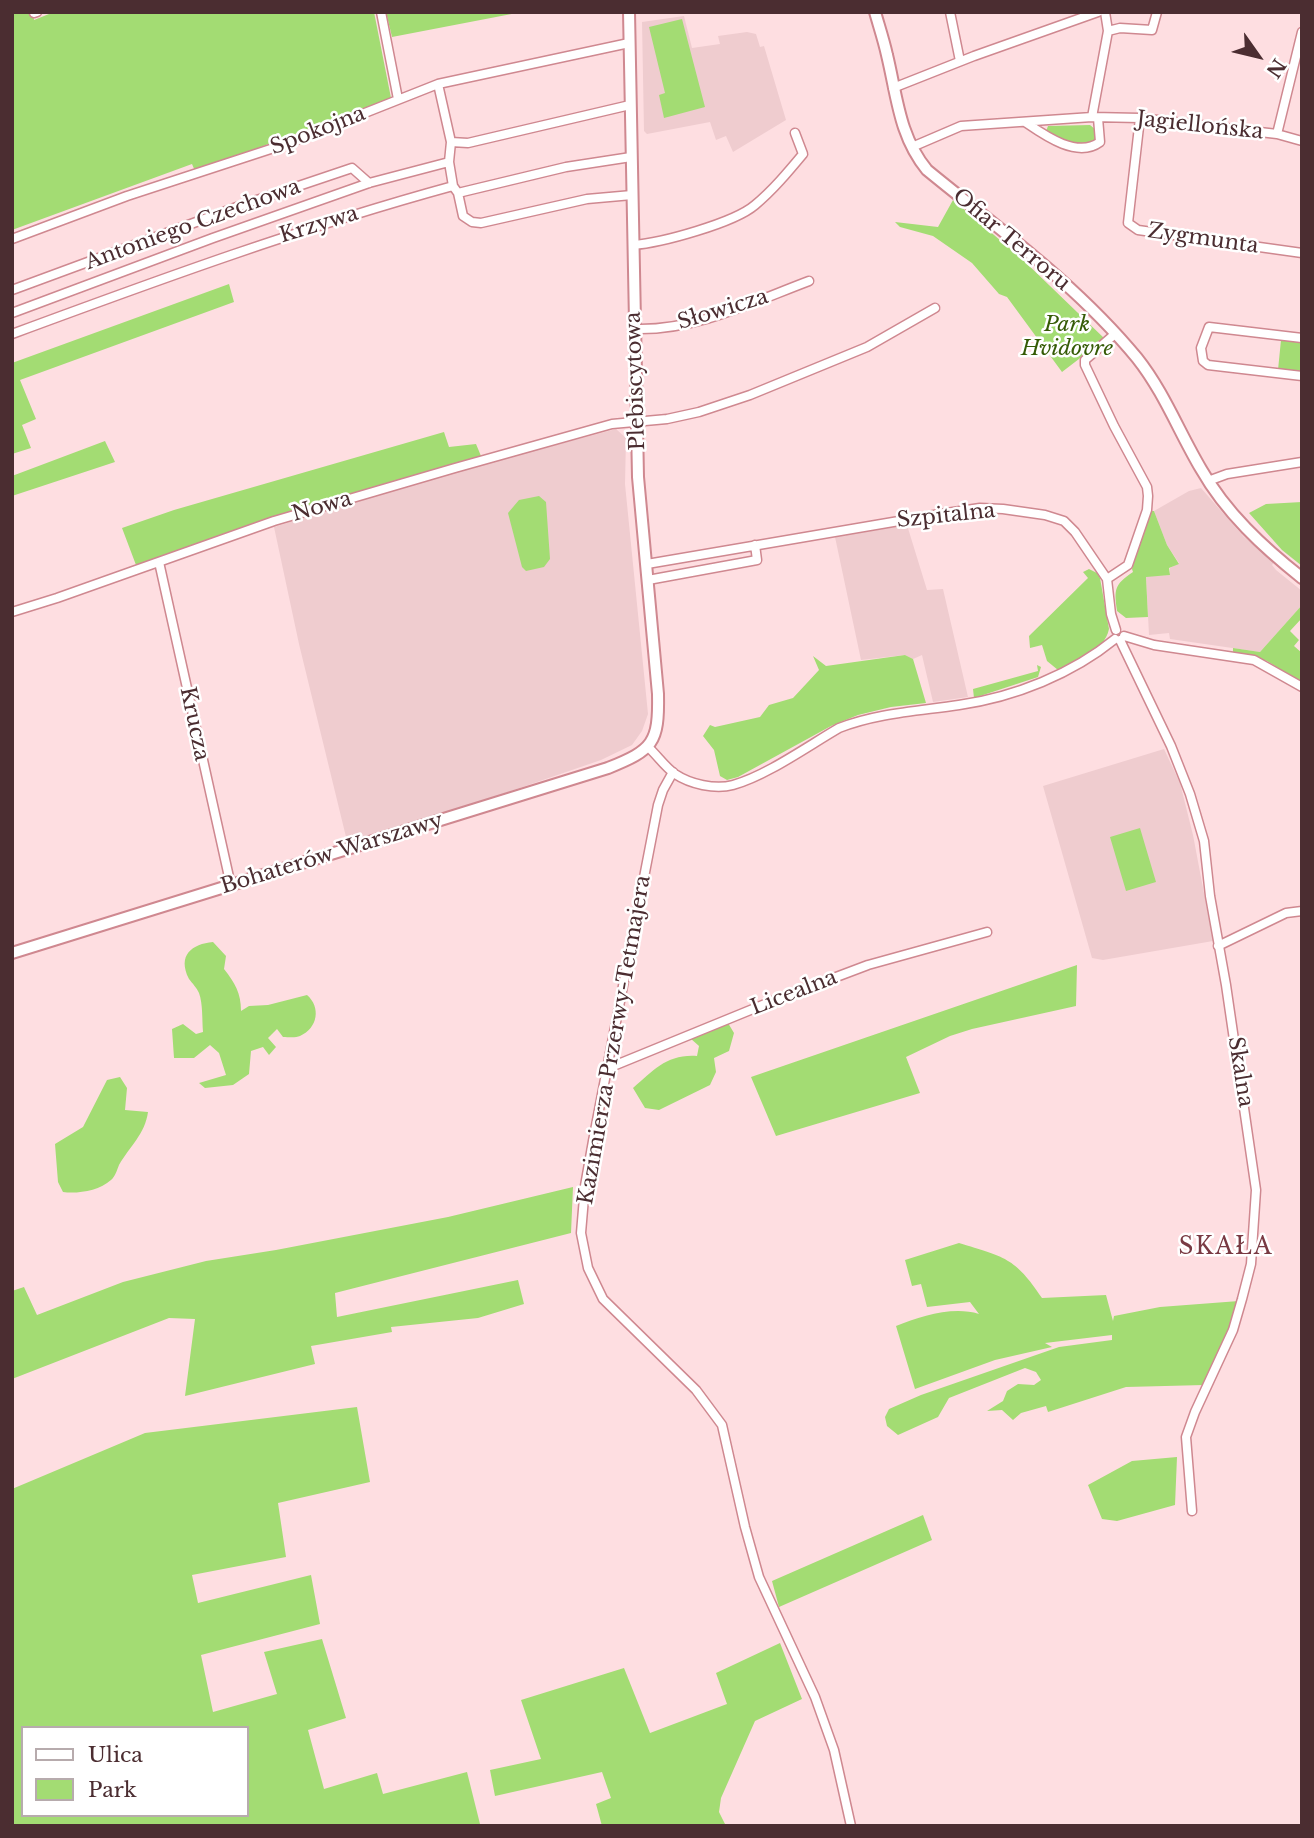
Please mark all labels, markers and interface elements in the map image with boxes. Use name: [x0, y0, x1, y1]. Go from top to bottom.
north arrow: [1223, 21, 1293, 91]
text: N: [1261, 54, 1290, 82]
street label: Spokojna: [267, 101, 369, 161]
street label: Jagiellońska: [1136, 107, 1264, 145]
street label: Antoniego Czechowa: [82, 174, 304, 276]
street label: Ofiar Terroru: [947, 184, 1075, 296]
street label: Krzywa: [277, 201, 361, 249]
street label: Zygmunta: [1146, 219, 1260, 259]
street label: Słowicza: [675, 284, 771, 336]
street label: Plebiscytowa: [621, 311, 651, 451]
park label: Park Hvidovre: [1021, 312, 1113, 362]
street label: Nowa: [289, 486, 355, 528]
street label: Szpitalna: [895, 498, 997, 534]
street label: Krucza: [174, 685, 214, 763]
street label: Bohaterów Warszawy: [218, 808, 446, 900]
street label: Kazimierza Przerwy-Tetmajera: [574, 873, 656, 1207]
street label: Licealna: [747, 965, 841, 1021]
street label: Skalna: [1222, 1035, 1258, 1109]
district label: SKAŁA: [1179, 1234, 1273, 1262]
legend: [21, 1726, 248, 1817]
text: Ulica: [88, 1742, 143, 1768]
text: Park: [88, 1777, 137, 1803]

